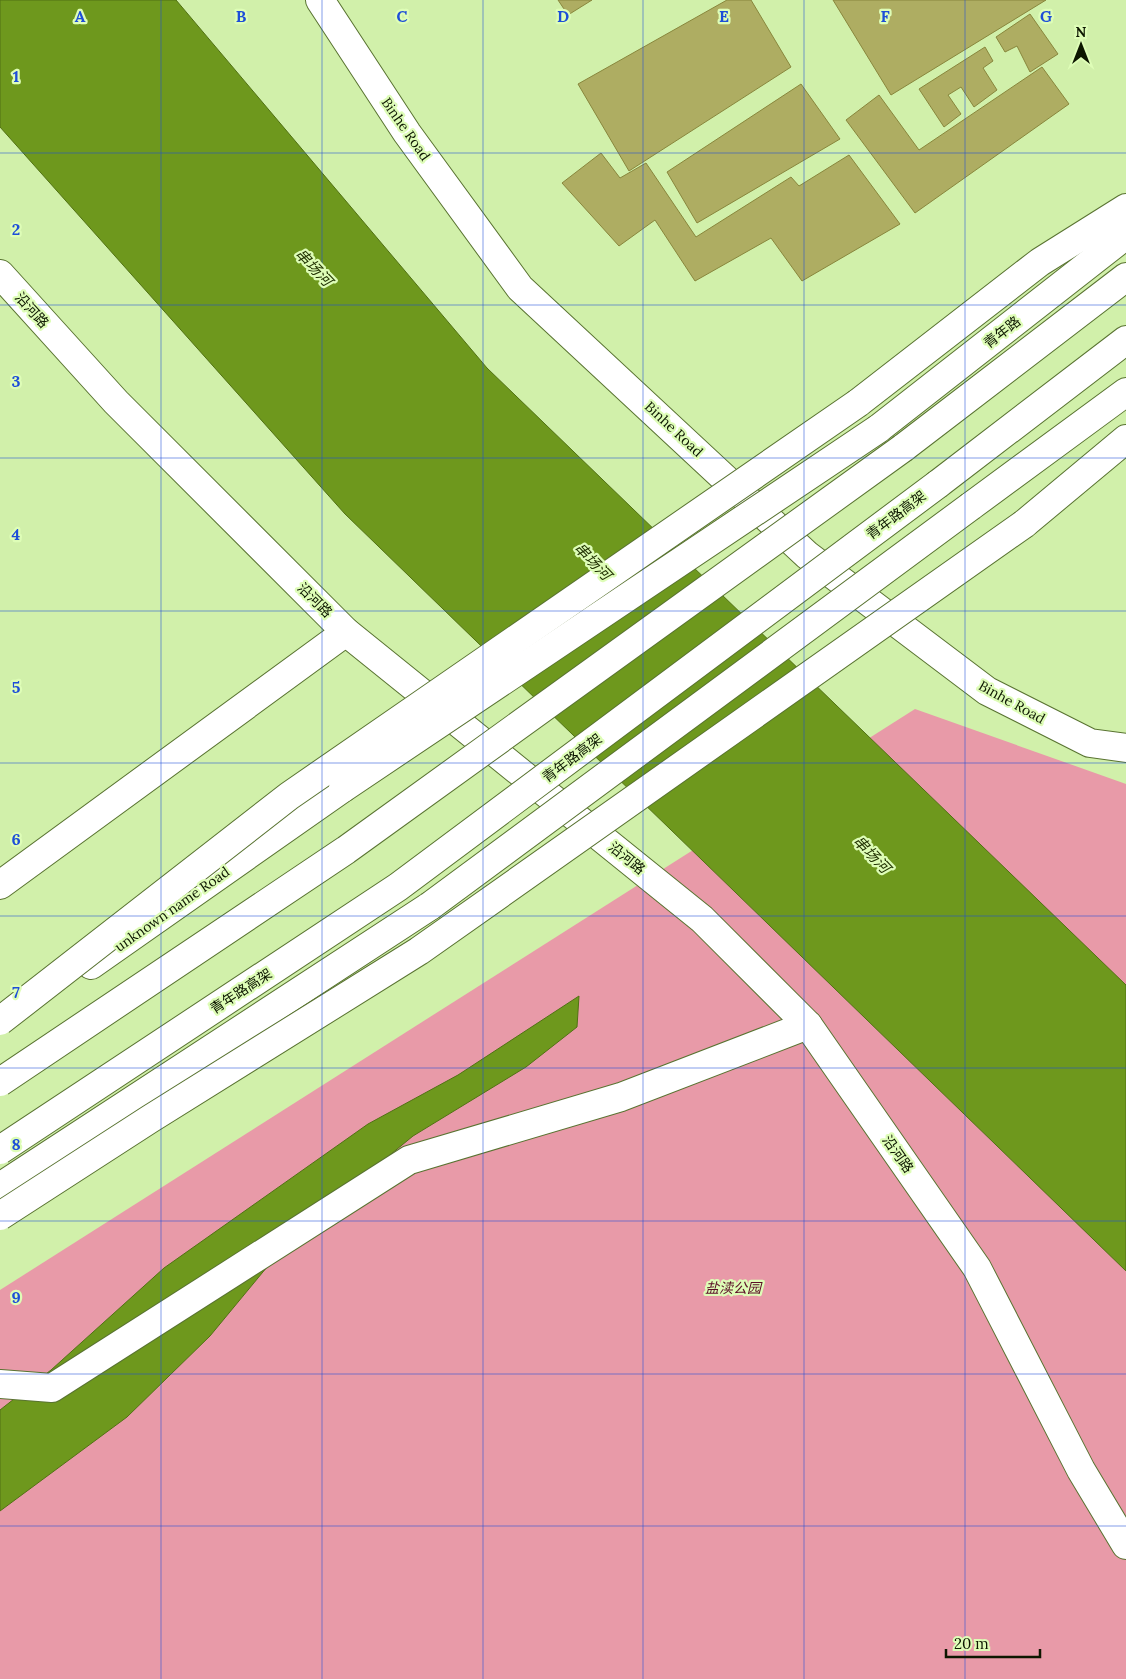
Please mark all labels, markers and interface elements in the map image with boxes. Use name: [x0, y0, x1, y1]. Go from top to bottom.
text: A: [75, 6, 86, 26]
text: B: [236, 6, 247, 26]
text: C: [396, 6, 408, 26]
text: D: [557, 6, 569, 26]
text: E: [719, 6, 729, 26]
text: F: [880, 6, 890, 26]
text: G: [1040, 6, 1052, 26]
north arrow: [1056, 20, 1106, 70]
text: N: [1076, 23, 1087, 41]
text: 1: [13, 66, 19, 86]
street label: Binhe Road: [378, 94, 434, 164]
text: 2: [12, 219, 20, 239]
water label: 串场河: [292, 244, 339, 292]
street label: 沿河路: [11, 288, 53, 332]
street label: 青年路: [980, 312, 1024, 352]
text: 3: [12, 371, 21, 391]
street label: Binhe Road: [641, 397, 707, 461]
street label: 青年路高架: [863, 487, 929, 543]
text: 4: [12, 524, 21, 544]
water label: 串场河: [571, 538, 618, 586]
street label: 沿河路: [294, 579, 336, 621]
street label: Binhe Road: [976, 676, 1048, 728]
text: 5: [12, 677, 21, 697]
street label: 青年路高架: [539, 730, 605, 786]
text: 6: [11, 829, 21, 849]
water label: 串场河: [850, 831, 897, 879]
street label: 沿河路: [605, 838, 649, 878]
street label: unknown name Road: [111, 863, 233, 955]
street label: 青年路高架: [207, 964, 275, 1018]
text: 7: [12, 982, 20, 1002]
street label: 沿河路: [879, 1132, 917, 1176]
text: 8: [11, 1134, 21, 1154]
park label: 盐渎公园: [705, 1279, 763, 1297]
text: 9: [11, 1287, 21, 1307]
scale bar: [946, 1626, 1040, 1658]
text: 20 m: [954, 1634, 989, 1653]

